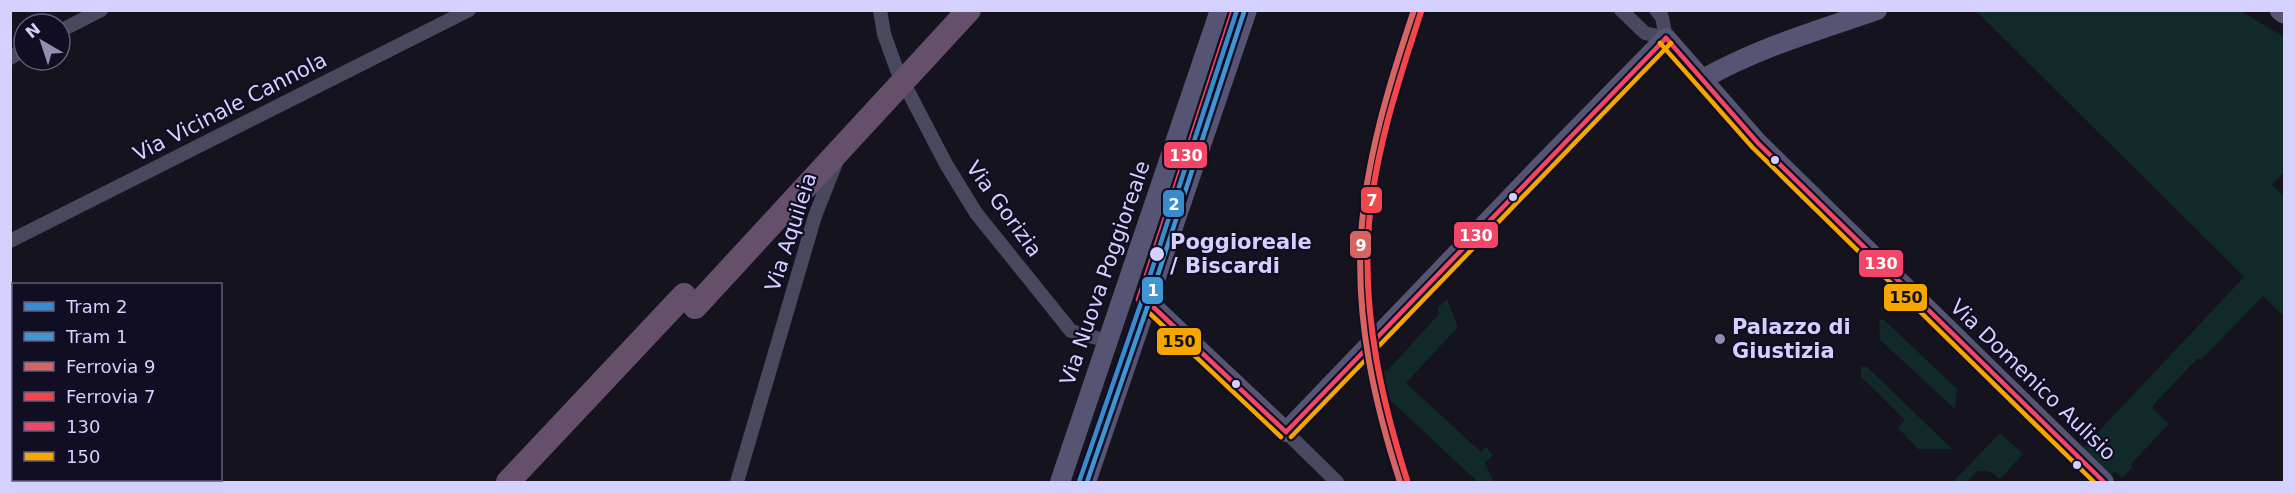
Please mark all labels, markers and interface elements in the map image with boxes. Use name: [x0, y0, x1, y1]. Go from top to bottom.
north arrow: [12, 12, 72, 72]
text: N: [22, 19, 44, 42]
street label: Via Vicinale Cannola: [129, 48, 331, 166]
line badge: 130: [1163, 141, 1208, 169]
text: 130: [1169, 146, 1203, 165]
unlabelled marker: [1769, 154, 1781, 166]
street label: Via Gorizia: [961, 156, 1047, 262]
street label: Via Nuova Poggioreale: [1055, 158, 1155, 388]
street label: Via Aquileia: [761, 170, 821, 294]
line badge: 7: [1360, 186, 1383, 214]
line badge: 2: [1162, 189, 1185, 218]
text: 7: [1366, 191, 1378, 210]
unlabelled marker: [1507, 191, 1519, 203]
text: 2: [1168, 195, 1180, 214]
line badge: 130: [1453, 221, 1499, 249]
text: 130: [1459, 226, 1493, 245]
place label: Poggioreale / Biscardi: [1170, 230, 1312, 278]
line badge: 9: [1349, 230, 1372, 259]
text: 9: [1355, 236, 1367, 255]
marker: Poggioreale / Biscardi: [1148, 245, 1166, 263]
line badge: 130: [1858, 249, 1904, 278]
text: 130: [1864, 254, 1898, 273]
line badge: 1: [1141, 276, 1164, 305]
text: 1: [1147, 281, 1159, 300]
legend: [12, 283, 222, 481]
line badge: 150: [1883, 283, 1928, 312]
text: 150: [1889, 288, 1923, 307]
street label: Via Domenico Aulisio: [1945, 295, 2121, 465]
text: Tram 2: [65, 296, 128, 317]
place label: Palazzo di Giustizia: [1732, 315, 1851, 363]
text: Tram 1: [65, 326, 128, 347]
line badge: 150: [1156, 327, 1202, 356]
text: 150: [1162, 332, 1196, 351]
marker: Palazzo di Giustizia: [1713, 332, 1727, 346]
text: Ferrovia 9: [66, 356, 155, 377]
unlabelled marker: [1230, 378, 1242, 390]
text: Ferrovia 7: [66, 386, 155, 407]
text: 130: [66, 416, 100, 437]
text: 150: [66, 446, 100, 467]
unlabelled marker: [2071, 459, 2083, 471]

